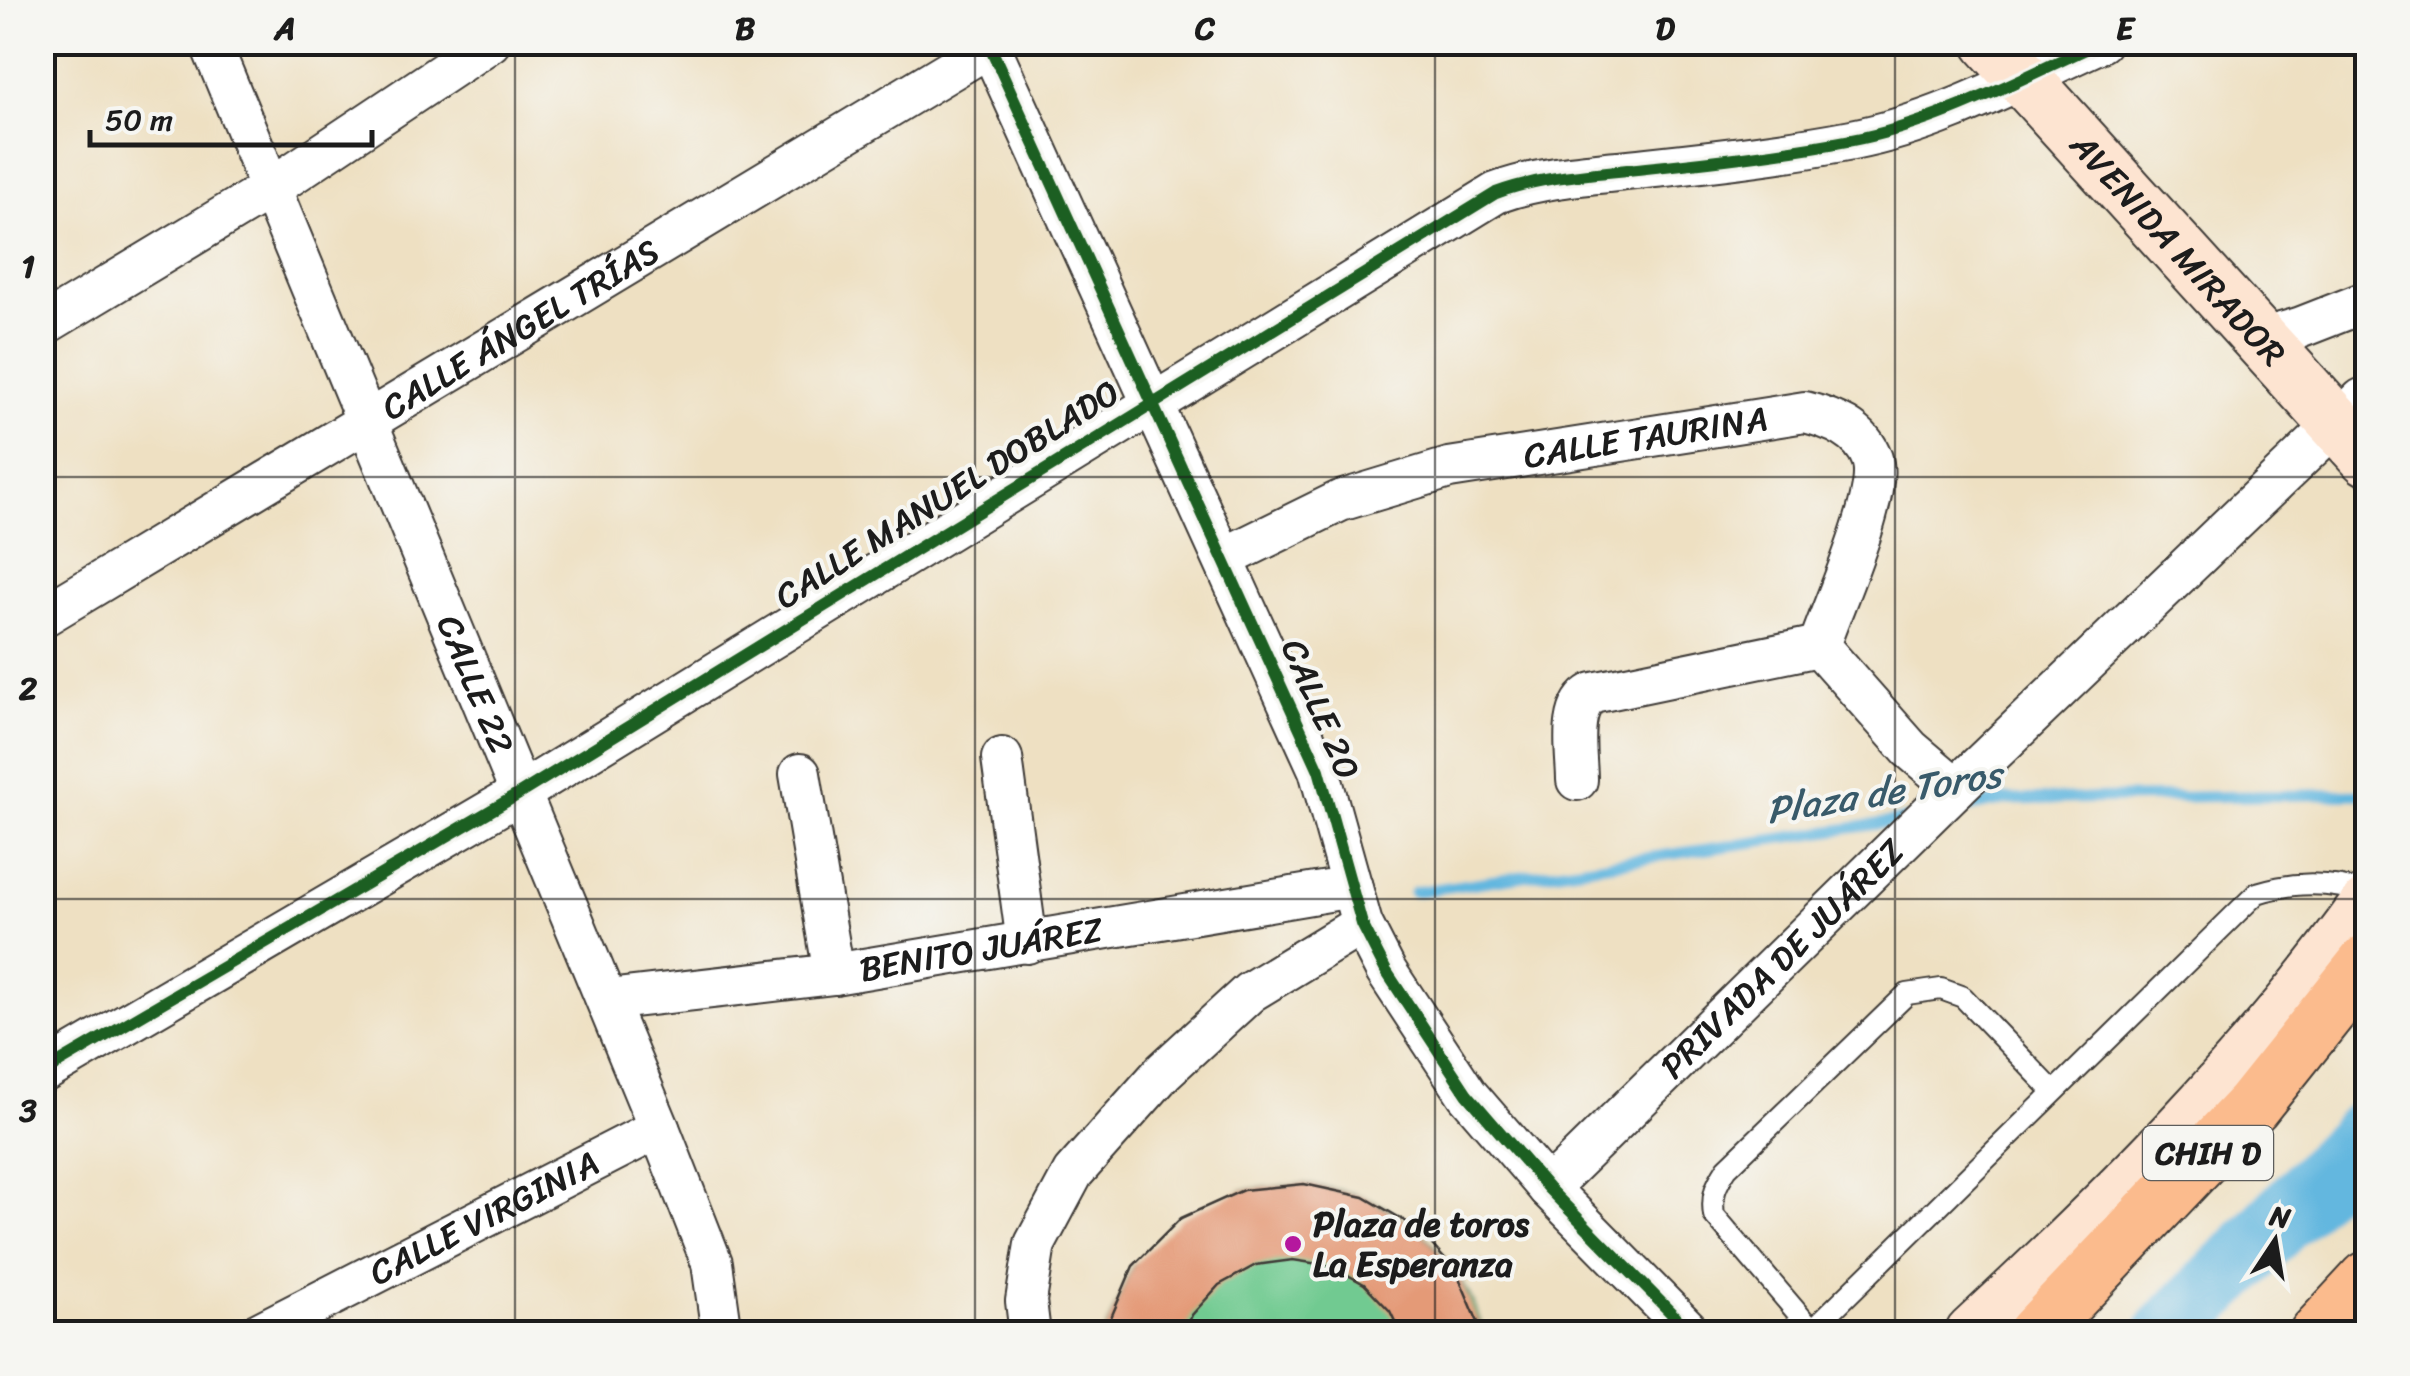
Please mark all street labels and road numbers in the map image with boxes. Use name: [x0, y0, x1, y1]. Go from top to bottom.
street label: AVENIDA MIRADOR: [2054, 117, 2302, 381]
street label: CALLE ÁNGEL TRÍAS: [369, 221, 672, 437]
street label: CALLE MANUEL DOBLADO: [762, 362, 1132, 626]
street label: CALLE TAURINA: [1519, 387, 1772, 487]
street label: CALLE 22: [419, 605, 532, 764]
street label: CALLE 20: [1264, 629, 1378, 789]
street label: PRIVADA DE JUÁREZ: [1644, 822, 1920, 1094]
street label: BENITO JUÁREZ: [855, 898, 1108, 1000]
road number: CHIH D: [2143, 1126, 2273, 1180]
street label: CALLE VIRGINIA: [358, 1133, 610, 1303]

